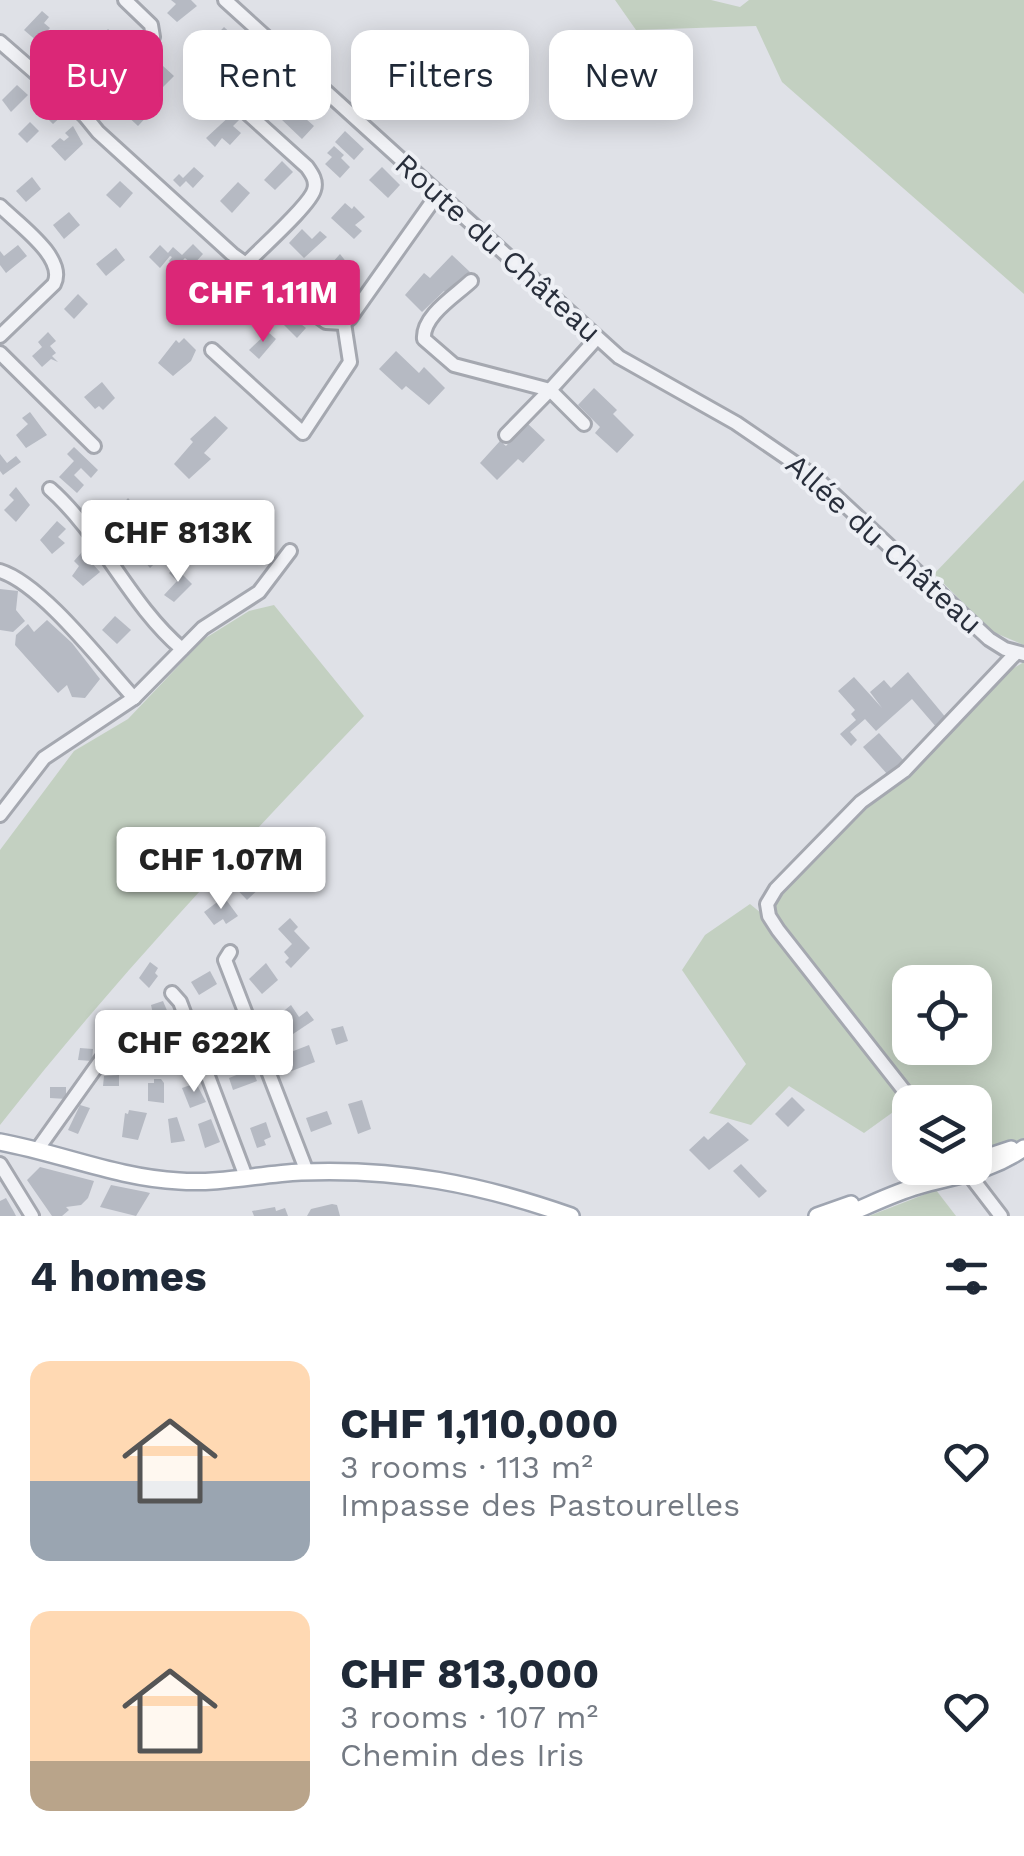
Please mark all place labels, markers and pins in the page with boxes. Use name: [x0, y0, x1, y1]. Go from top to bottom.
pin: CHF 1.11M: [149, 260, 377, 345]
pin: CHF 813K: [75, 500, 281, 585]
pin: CHF 1.07M: [107, 827, 335, 912]
pin: CHF 622K: [91, 1010, 297, 1095]

